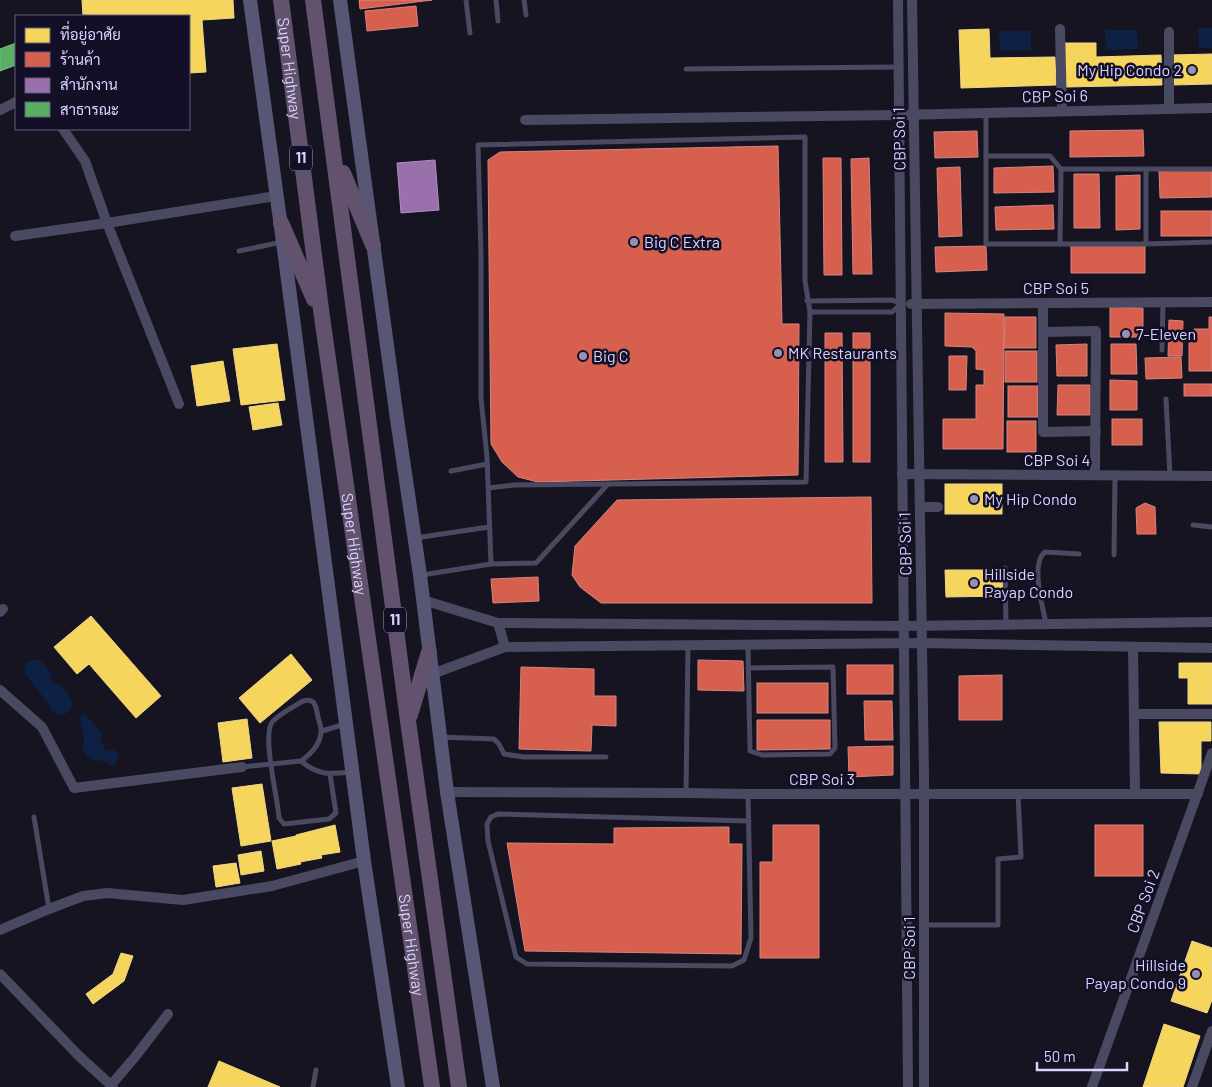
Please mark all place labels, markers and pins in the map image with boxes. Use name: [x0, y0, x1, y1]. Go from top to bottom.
place label: My Hip Condo 2: [1077, 60, 1182, 79]
marker: My Hip Condo 2: [1186, 64, 1198, 76]
place label: Big C Extra: [644, 232, 720, 251]
marker: Big C Extra: [628, 236, 640, 248]
place label: 7-Eleven: [1136, 324, 1196, 343]
marker: 7-Eleven: [1120, 328, 1132, 340]
place label: MK Restaurants: [788, 343, 897, 362]
place label: Big C: [593, 346, 629, 365]
marker: MK Restaurants: [772, 347, 784, 359]
marker: Big C: [577, 350, 589, 362]
place label: My Hip Condo: [984, 489, 1077, 508]
marker: My Hip Condo: [968, 493, 980, 505]
place label: Hillside Payap Condo: [984, 564, 1073, 601]
marker: Hillside Payap Condo: [968, 577, 980, 589]
place label: Hillside Payap Condo 9: [1085, 955, 1186, 992]
marker: Hillside Payap Condo 9: [1190, 968, 1202, 980]

